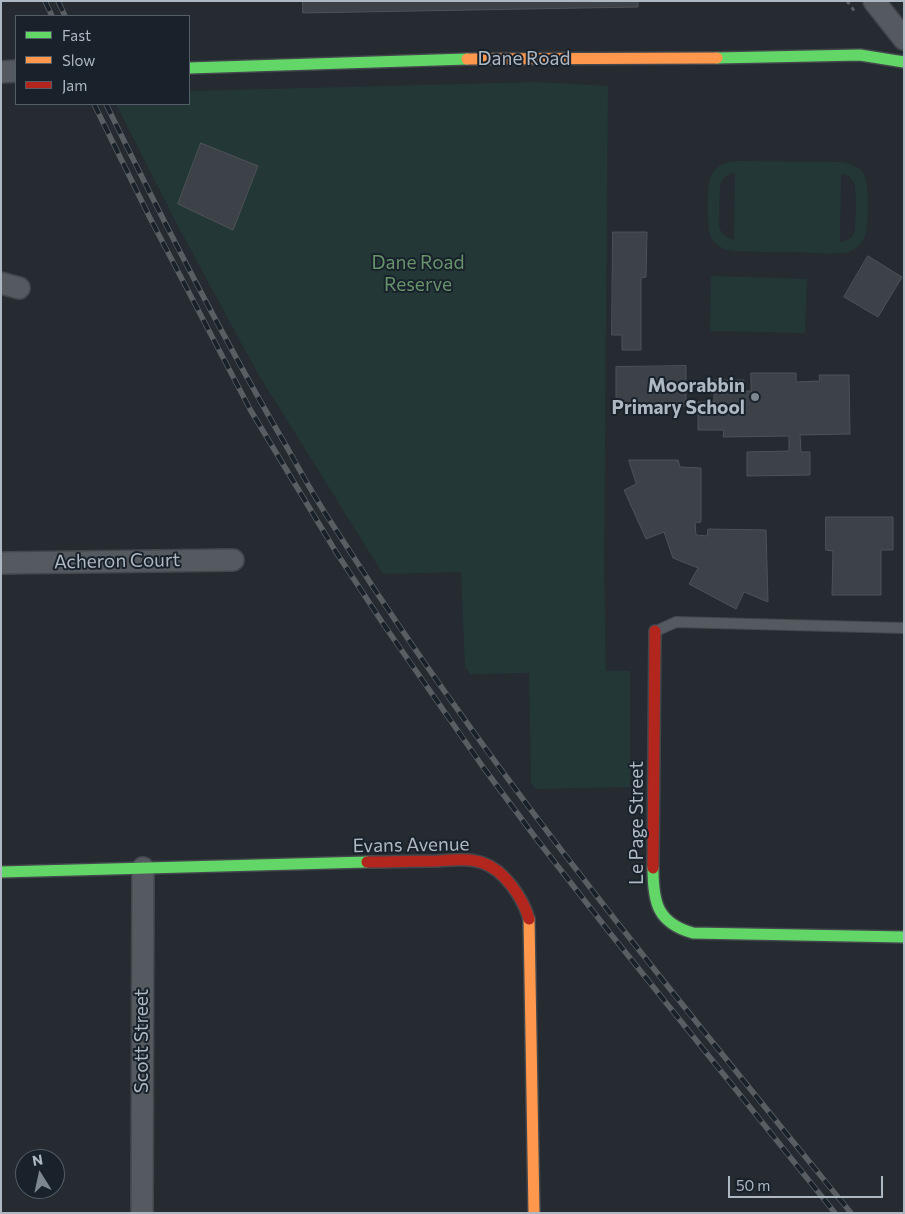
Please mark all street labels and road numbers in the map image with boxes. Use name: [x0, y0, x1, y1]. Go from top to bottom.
street label: Dane Road: [478, 48, 570, 70]
street label: Acheron Court: [54, 548, 180, 574]
street label: Le Page Street: [626, 761, 648, 885]
street label: Evans Avenue: [352, 833, 470, 857]
street label: Scott Street: [131, 989, 153, 1093]

